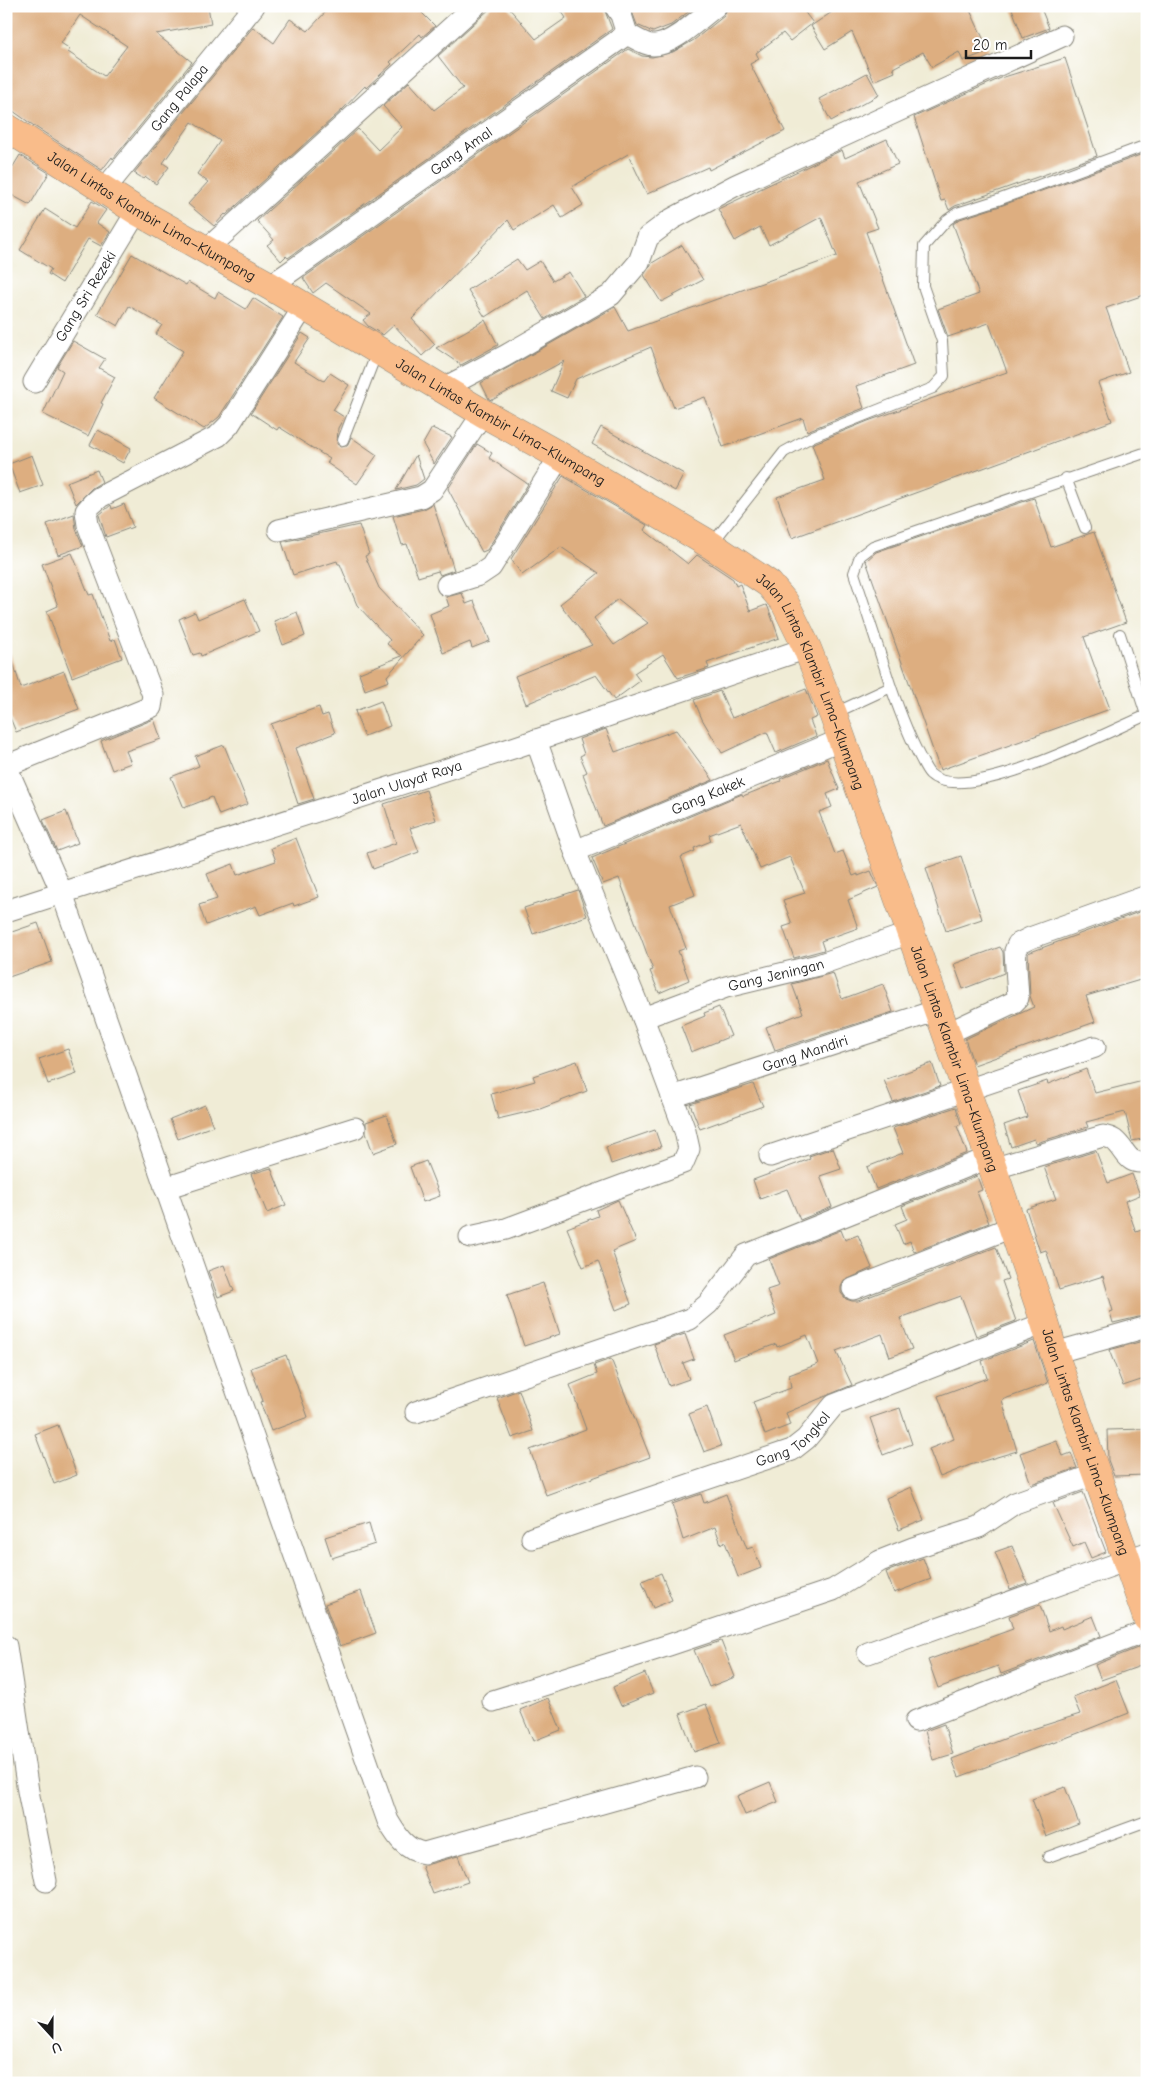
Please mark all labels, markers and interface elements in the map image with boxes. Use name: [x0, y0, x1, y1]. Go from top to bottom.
scale bar: [966, 28, 1030, 60]
text: 20 m: [973, 36, 1007, 54]
street label: Gang Palapa: [146, 60, 212, 135]
street label: Gang Amal: [427, 123, 496, 179]
street label: Jalan Lintas Klambir Lima–Klumpang: [44, 147, 259, 285]
street label: Gang Sri Rezeki: [51, 248, 120, 345]
street label: Jalan Lintas Klambir Lima–Klumpang: [393, 354, 609, 490]
street label: Jalan Lintas Klambir Lima–Klumpang: [753, 569, 868, 792]
street label: Jalan Ulayat Raya: [349, 756, 464, 808]
street label: Gang Kakek: [669, 772, 748, 819]
street label: Jalan Lintas Klambir Lima–Klumpang: [907, 943, 1002, 1174]
street label: Gang Jeningan: [726, 955, 827, 995]
street label: Gang Mandiri: [760, 1031, 850, 1076]
street label: Jalan Lintas Klambir Lima–Klumpang: [1038, 1326, 1133, 1558]
street label: Gang Tongkol: [753, 1408, 834, 1471]
north arrow: [28, 2012, 78, 2062]
text: U: [49, 2038, 64, 2057]

